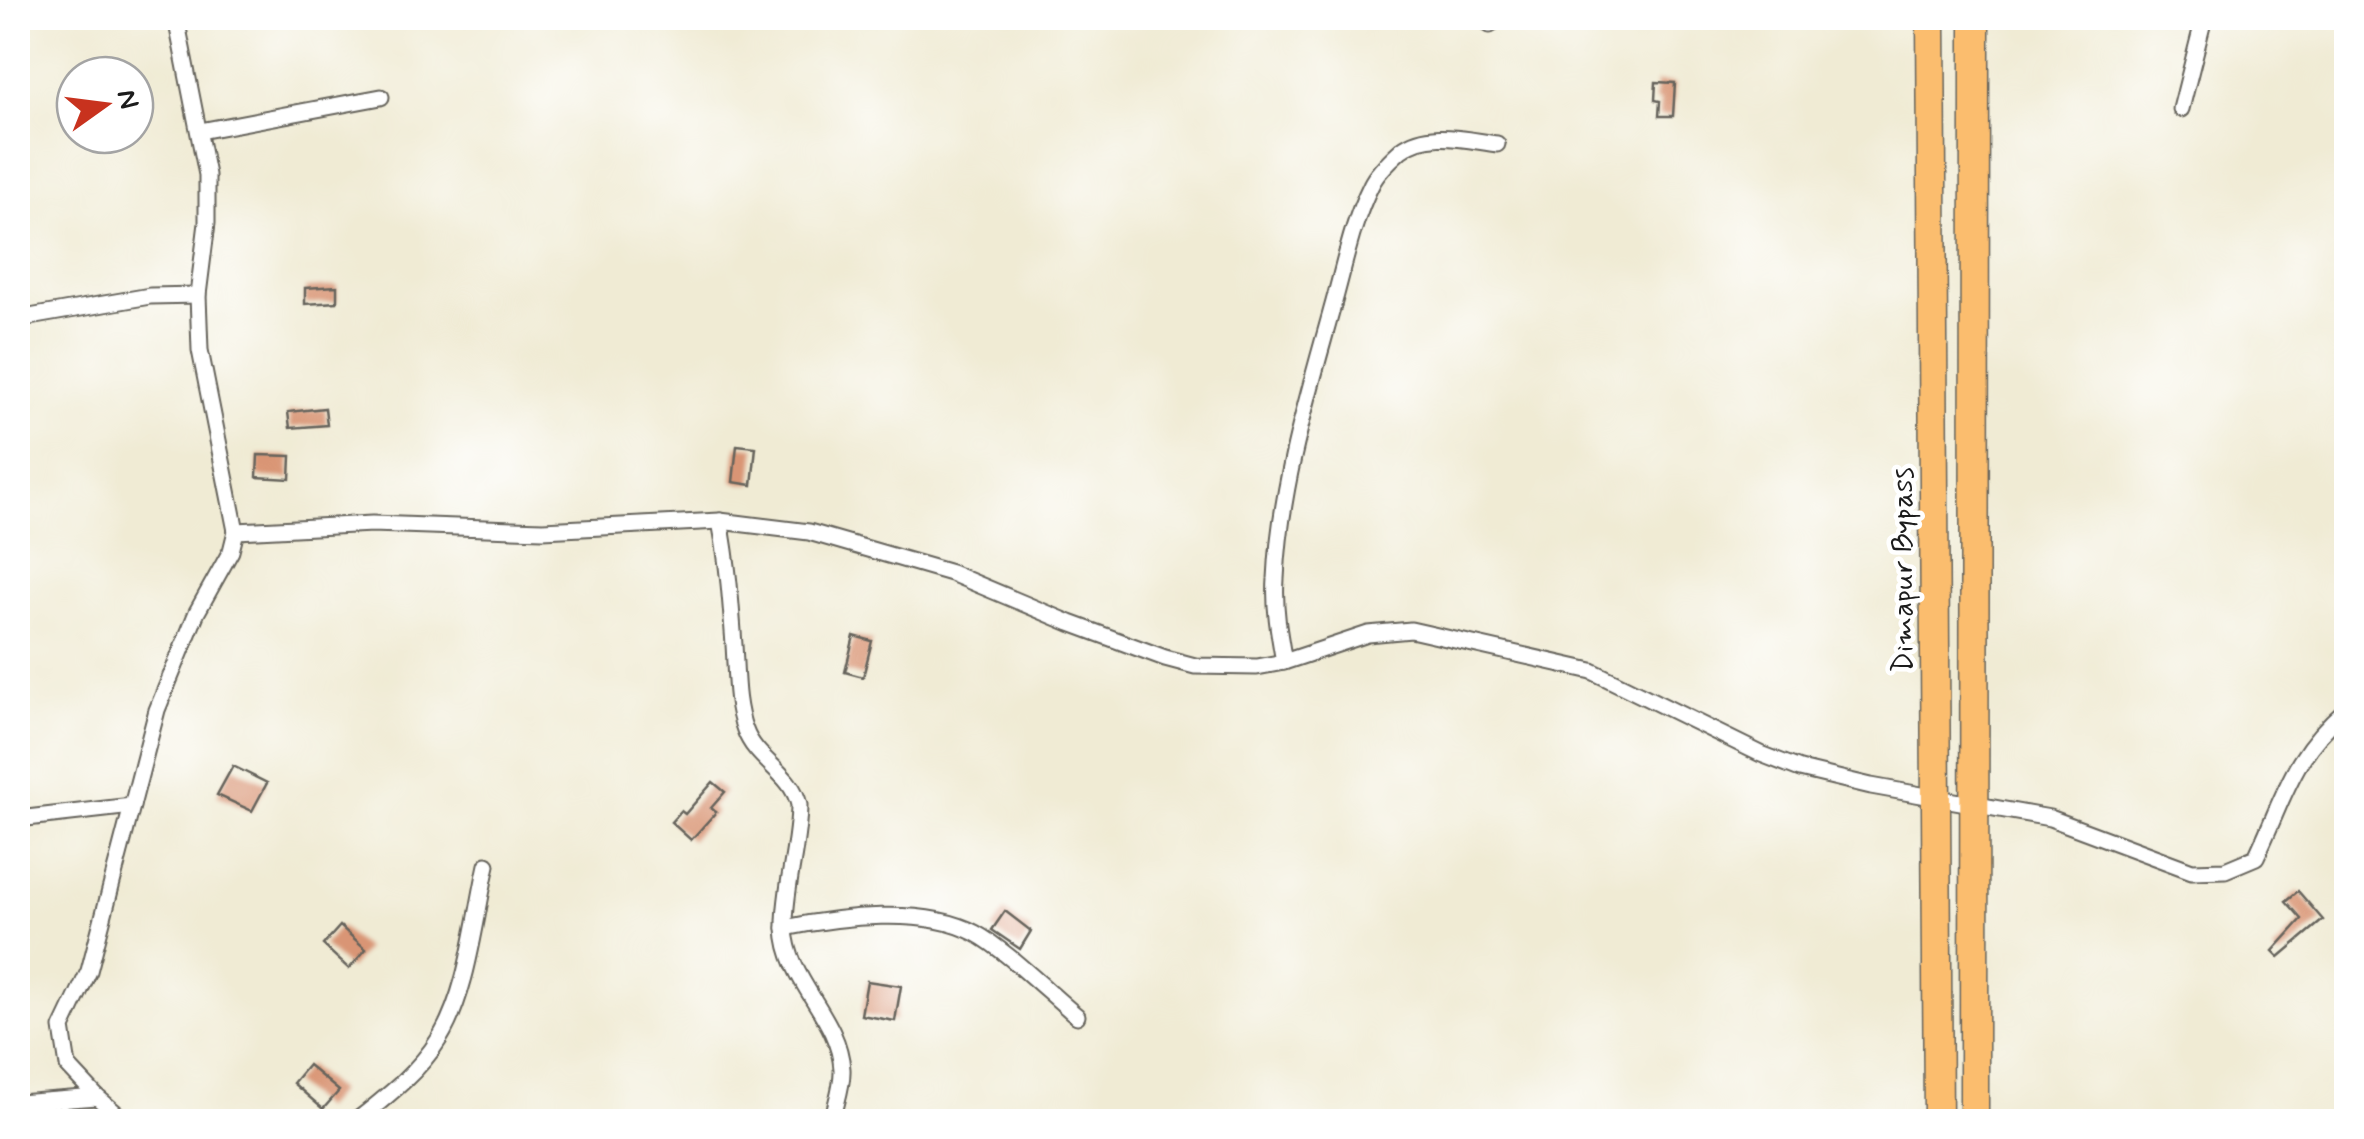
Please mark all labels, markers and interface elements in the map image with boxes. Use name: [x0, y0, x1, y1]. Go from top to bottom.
north arrow: [55, 55, 155, 155]
text: N: [107, 86, 147, 113]
street label: Dimapur Bypass: [1884, 467, 1923, 673]

